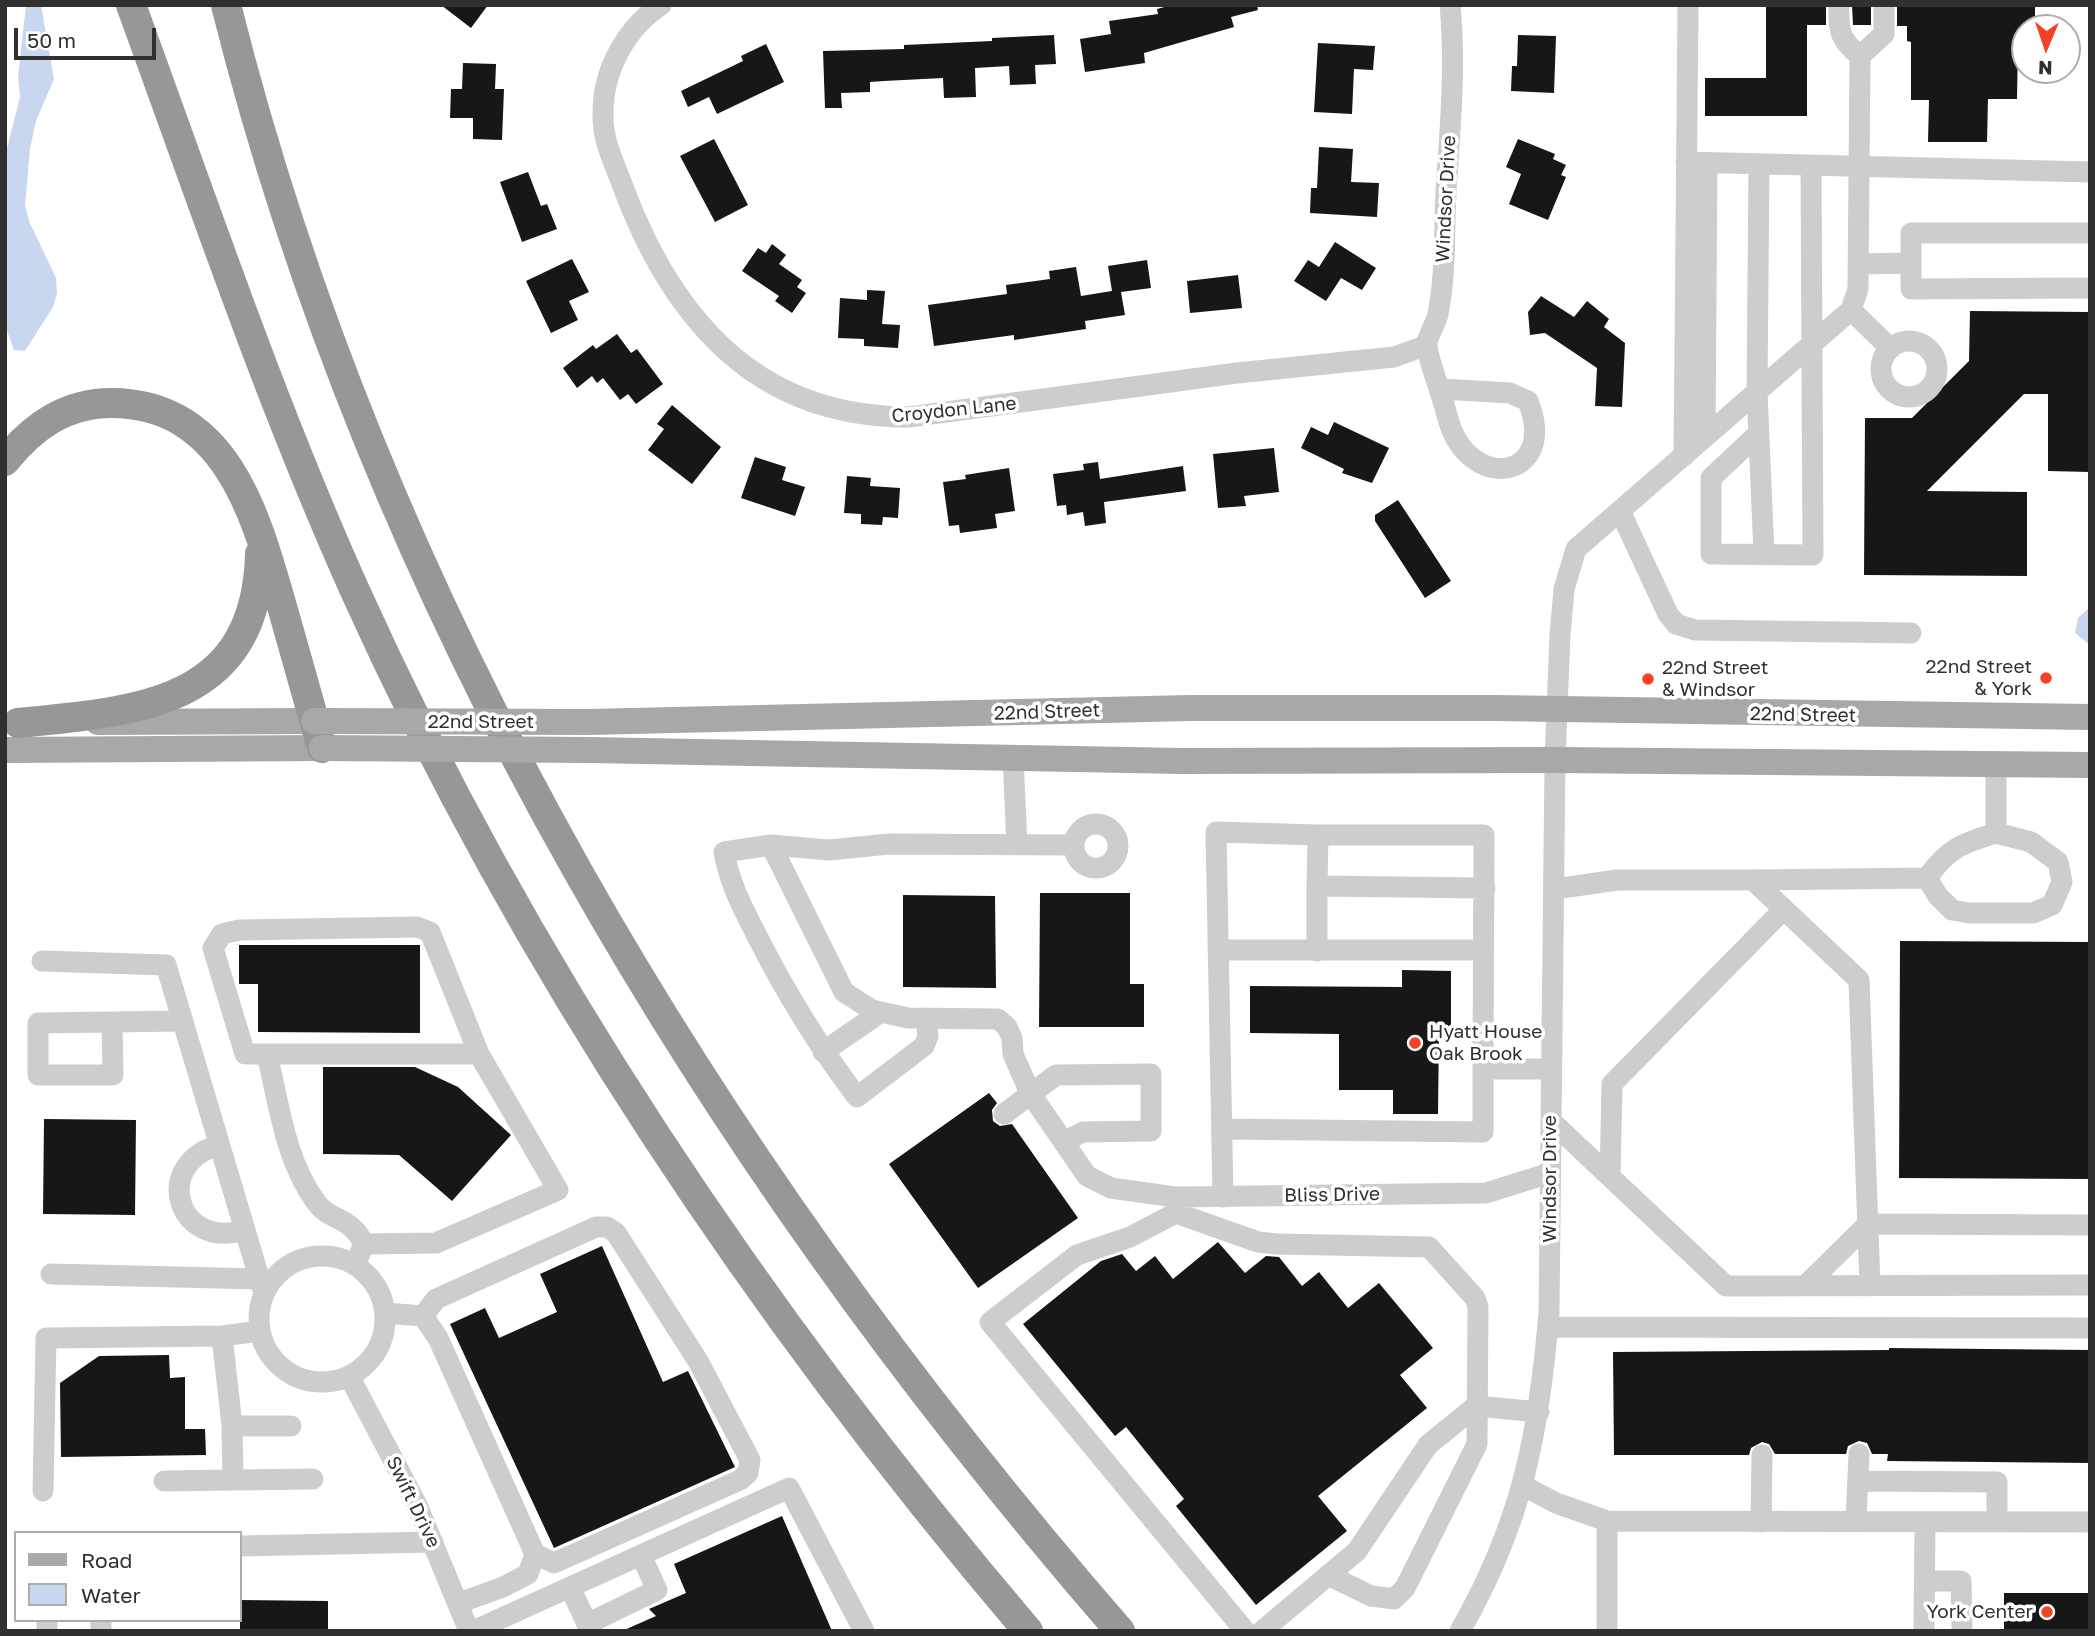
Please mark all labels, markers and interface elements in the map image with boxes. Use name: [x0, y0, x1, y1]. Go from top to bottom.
scale bar: [18, 14, 159, 58]
north arrow: [2011, 14, 2081, 84]
text: 50 m: [27, 27, 76, 53]
text: N: [2038, 57, 2053, 80]
street label: Windsor Drive: [1431, 135, 1461, 263]
street label: Croydon Lane: [890, 392, 1018, 428]
place label: 22nd Street & York: [1926, 656, 2032, 700]
place label: 22nd Street & Windsor: [1662, 657, 1768, 701]
marker: 22nd Street & York: [2038, 670, 2054, 686]
marker: 22nd Street & Windsor: [1640, 671, 1656, 687]
street label: 22nd Street: [993, 699, 1101, 725]
street label: 22nd Street: [1750, 703, 1856, 727]
street label: 22nd Street: [428, 711, 534, 733]
place label: Hyatt House Oak Brook: [1429, 1021, 1542, 1065]
marker: Hyatt House Oak Brook: [1407, 1035, 1423, 1051]
street label: Windsor Drive: [1539, 1115, 1561, 1243]
street label: Bliss Drive: [1284, 1183, 1380, 1207]
street label: Swift Drive: [381, 1453, 445, 1551]
legend: [14, 1531, 242, 1622]
text: Road: [81, 1547, 132, 1573]
text: Water: [81, 1582, 141, 1608]
place label: York Center: [1927, 1601, 2033, 1623]
marker: York Center: [2039, 1604, 2055, 1620]

